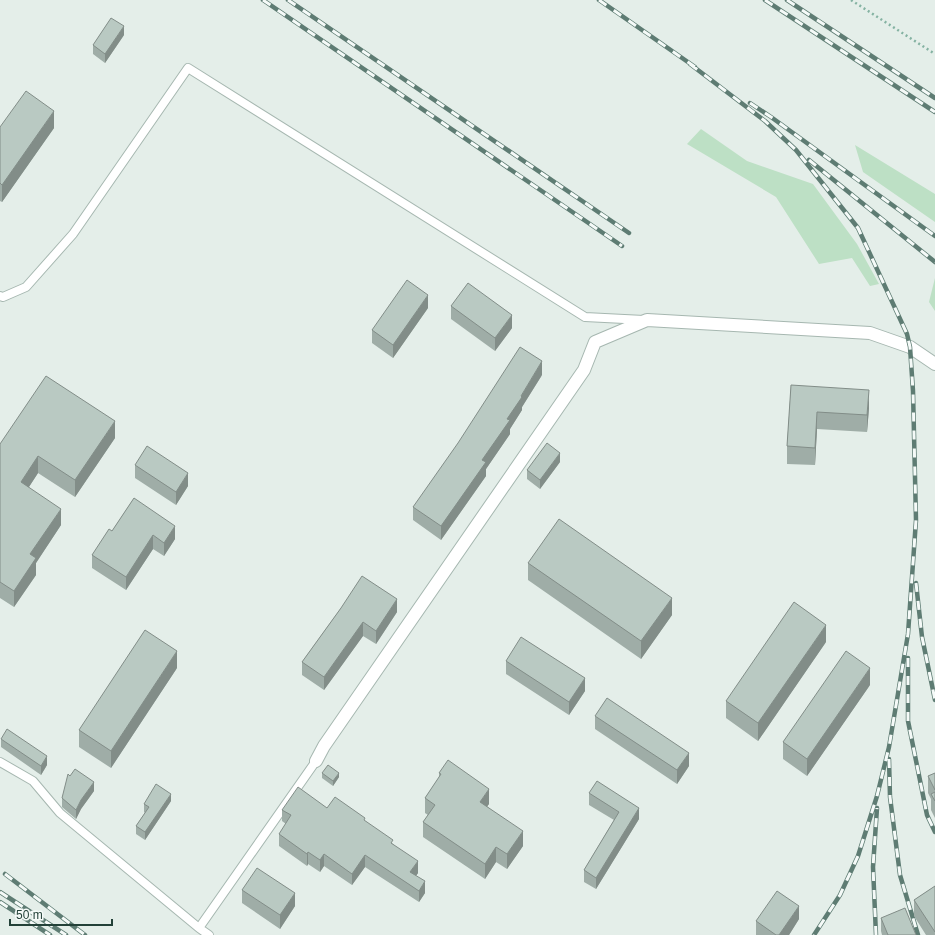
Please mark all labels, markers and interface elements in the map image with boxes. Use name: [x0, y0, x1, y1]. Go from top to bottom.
scale bar: [10, 901, 112, 927]
text: 50 m: [16, 908, 43, 922]

